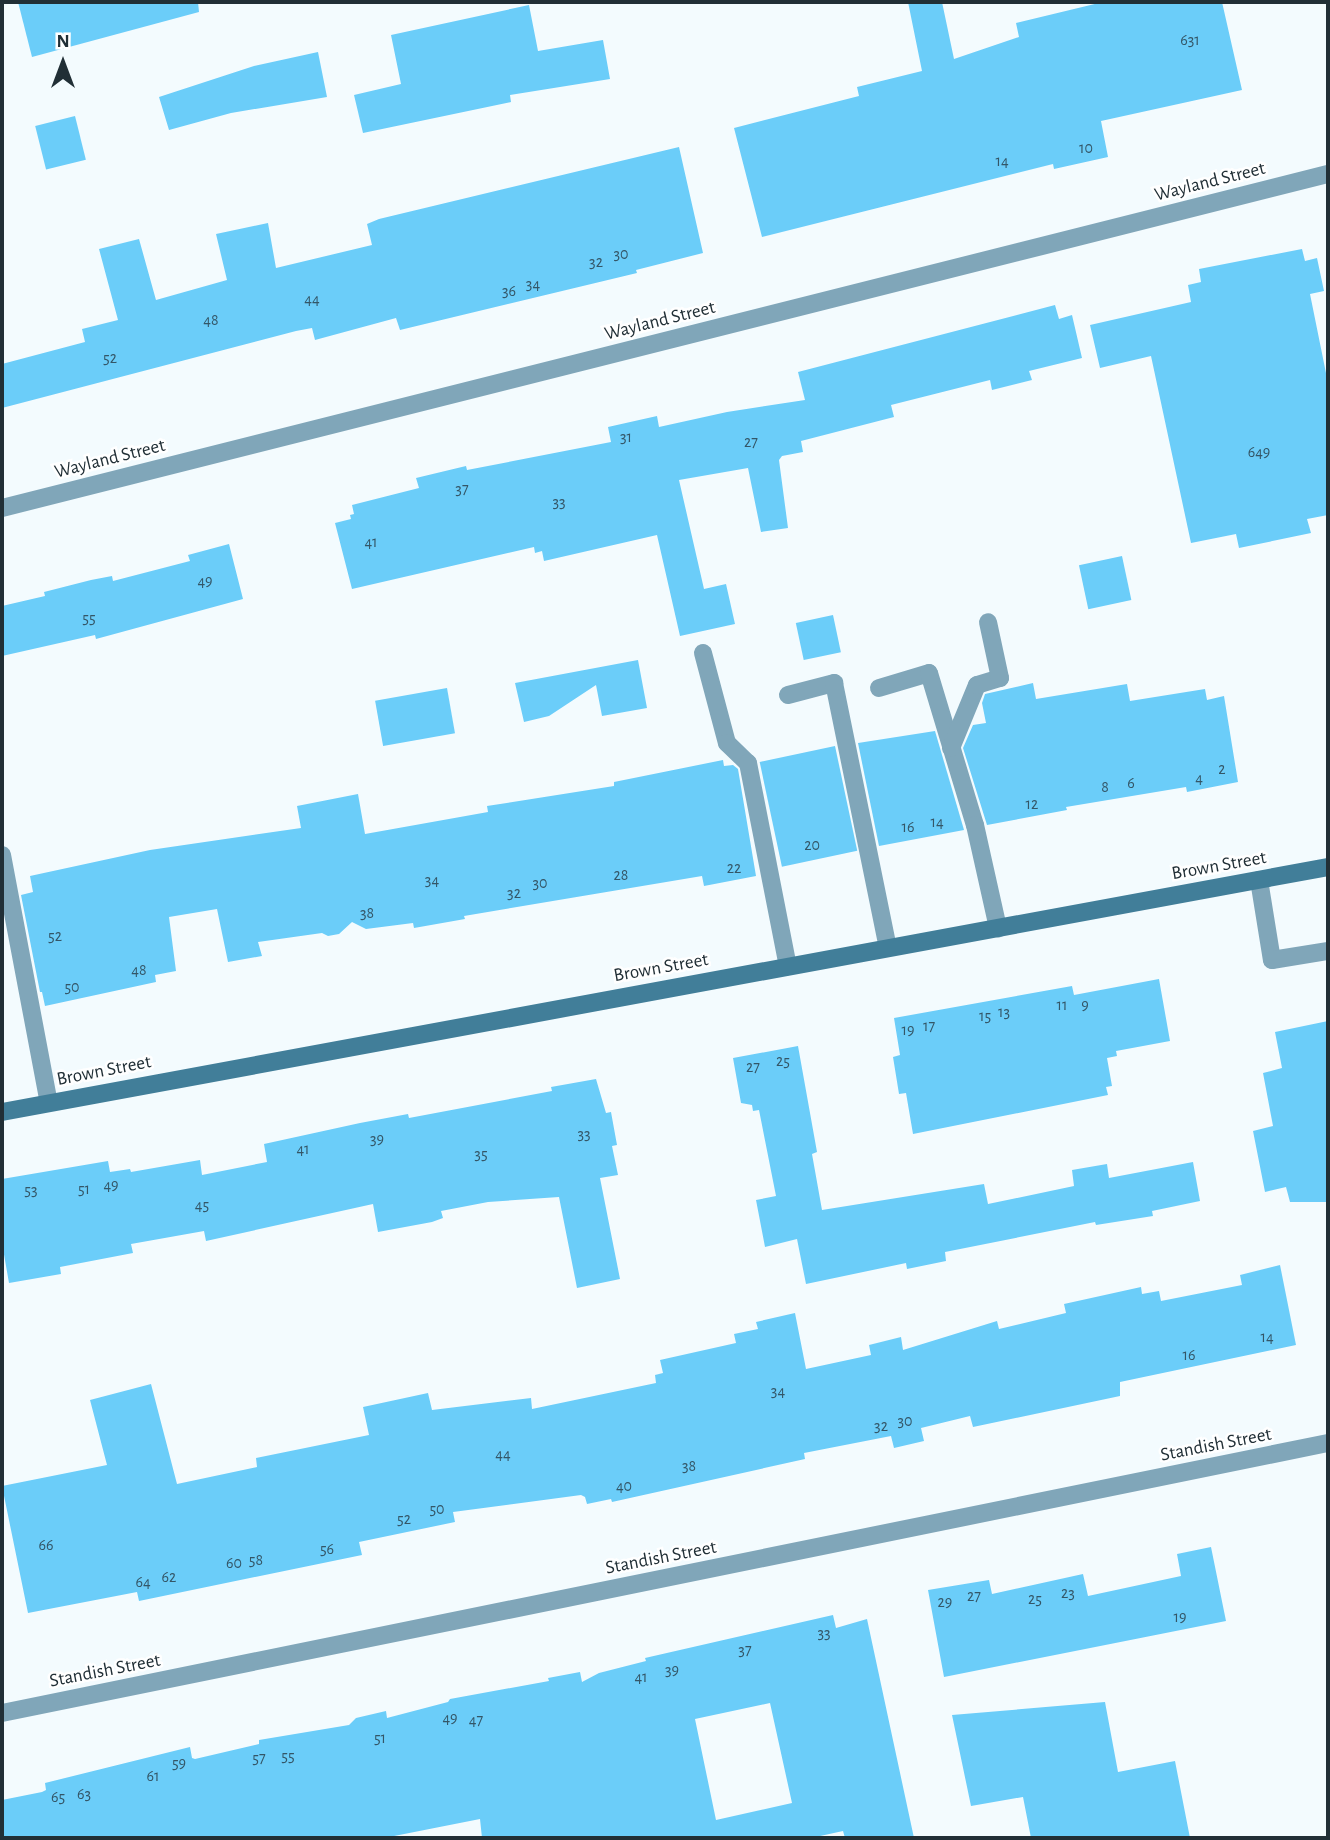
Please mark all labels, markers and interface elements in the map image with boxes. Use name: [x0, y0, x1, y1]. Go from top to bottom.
north arrow: [28, 28, 98, 98]
house number: 631: [1180, 30, 1200, 50]
text: N: [56, 32, 70, 51]
house number: 10: [1079, 138, 1093, 158]
house number: 14: [995, 151, 1009, 171]
street label: Wayland Street: [1152, 157, 1268, 207]
house number: 30: [613, 244, 629, 264]
house number: 32: [589, 252, 603, 272]
house number: 34: [526, 274, 540, 294]
house number: 36: [502, 281, 516, 301]
house number: 44: [304, 289, 320, 309]
street label: Wayland Street: [602, 296, 718, 346]
house number: 48: [203, 310, 219, 330]
house number: 52: [103, 348, 117, 368]
house number: 31: [620, 427, 632, 447]
house number: 27: [744, 432, 758, 452]
street label: Wayland Street: [52, 434, 168, 484]
house number: 649: [1248, 442, 1270, 462]
house number: 37: [455, 479, 469, 499]
house number: 33: [552, 492, 566, 512]
house number: 41: [364, 532, 378, 552]
house number: 49: [197, 571, 213, 591]
house number: 55: [82, 608, 96, 628]
house number: 2: [1218, 759, 1226, 779]
house number: 4: [1195, 768, 1203, 788]
house number: 6: [1127, 773, 1135, 793]
house number: 8: [1101, 777, 1109, 797]
house number: 12: [1026, 794, 1038, 814]
house number: 14: [930, 812, 944, 832]
house number: 16: [901, 817, 915, 837]
house number: 20: [804, 835, 820, 855]
street label: Brown Street: [1170, 846, 1268, 886]
house number: 22: [727, 858, 741, 878]
house number: 28: [614, 865, 628, 885]
house number: 34: [425, 870, 439, 890]
house number: 30: [532, 873, 548, 893]
house number: 32: [507, 883, 521, 903]
house number: 38: [360, 903, 374, 923]
house number: 52: [48, 926, 62, 946]
street label: Brown Street: [612, 948, 710, 988]
house number: 48: [131, 960, 147, 980]
house number: 50: [64, 977, 80, 997]
house number: 11: [1056, 995, 1068, 1015]
house number: 9: [1081, 995, 1089, 1015]
house number: 13: [998, 1002, 1010, 1022]
house number: 15: [979, 1006, 991, 1026]
house number: 17: [923, 1016, 935, 1036]
house number: 19: [901, 1020, 915, 1040]
street label: Brown Street: [55, 1051, 153, 1091]
house number: 25: [776, 1051, 790, 1071]
house number: 27: [746, 1057, 760, 1077]
house number: 33: [577, 1124, 591, 1144]
house number: 39: [370, 1129, 384, 1149]
house number: 41: [296, 1139, 310, 1159]
house number: 35: [474, 1144, 488, 1164]
house number: 49: [103, 1175, 119, 1195]
house number: 51: [78, 1179, 90, 1199]
house number: 53: [24, 1180, 38, 1200]
house number: 45: [195, 1195, 209, 1215]
house number: 14: [1260, 1327, 1274, 1347]
house number: 16: [1182, 1345, 1196, 1365]
house number: 34: [771, 1381, 785, 1401]
house number: 30: [897, 1411, 913, 1431]
house number: 32: [874, 1416, 888, 1436]
street label: Standish Street: [1159, 1423, 1273, 1467]
house number: 44: [495, 1444, 511, 1464]
house number: 38: [682, 1456, 696, 1476]
house number: 40: [616, 1476, 632, 1496]
house number: 50: [429, 1499, 445, 1519]
house number: 52: [397, 1509, 411, 1529]
house number: 66: [38, 1535, 54, 1555]
street label: Standish Street: [604, 1536, 718, 1580]
house number: 56: [320, 1539, 334, 1559]
house number: 58: [249, 1550, 263, 1570]
house number: 60: [226, 1553, 242, 1573]
house number: 62: [162, 1567, 176, 1587]
house number: 64: [135, 1572, 151, 1592]
house number: 23: [1061, 1583, 1075, 1603]
house number: 27: [967, 1586, 981, 1606]
house number: 25: [1028, 1589, 1042, 1609]
house number: 29: [938, 1592, 952, 1612]
house number: 19: [1173, 1607, 1187, 1627]
house number: 33: [817, 1623, 831, 1643]
house number: 37: [738, 1640, 752, 1660]
street label: Standish Street: [48, 1649, 162, 1693]
house number: 39: [665, 1660, 679, 1680]
house number: 41: [634, 1667, 648, 1687]
house number: 49: [442, 1708, 458, 1728]
house number: 47: [469, 1710, 483, 1730]
house number: 51: [374, 1728, 386, 1748]
house number: 55: [281, 1746, 295, 1766]
house number: 57: [252, 1748, 266, 1768]
house number: 59: [172, 1753, 186, 1773]
house number: 61: [146, 1766, 160, 1786]
house number: 63: [77, 1784, 91, 1804]
house number: 65: [51, 1787, 65, 1807]

